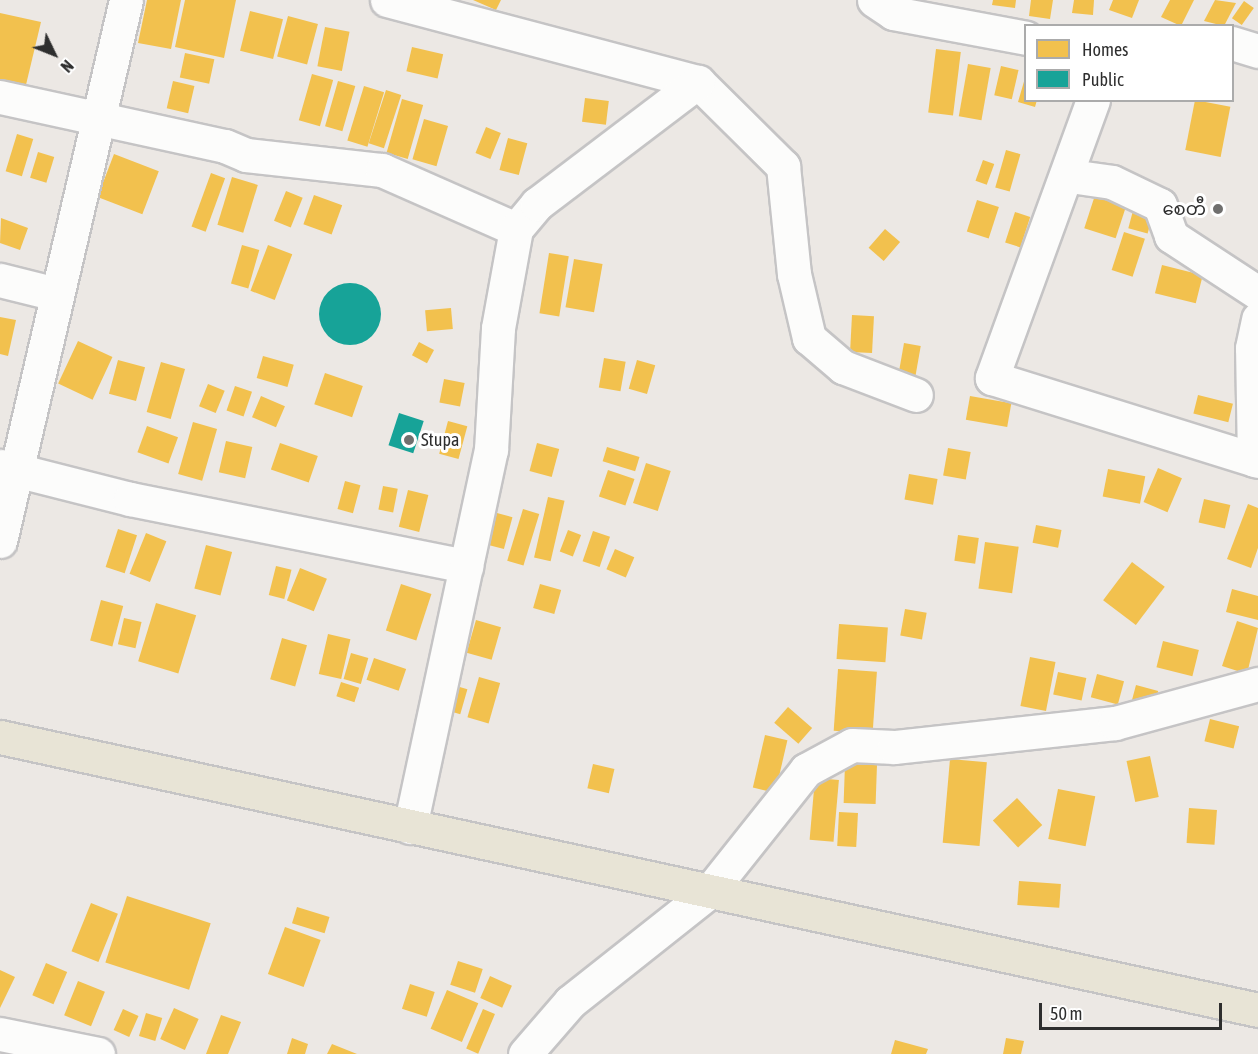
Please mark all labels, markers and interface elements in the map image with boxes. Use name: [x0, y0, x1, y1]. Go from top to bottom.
north arrow: [24, 24, 84, 84]
legend: [1024, 24, 1234, 102]
text: Homes: [1082, 39, 1128, 60]
text: N: [57, 57, 77, 76]
text: Public: [1082, 69, 1124, 90]
place label: စေတီ: [1163, 198, 1206, 220]
marker: စေတီ: [1211, 202, 1225, 216]
place label: Stupa: [421, 429, 459, 451]
marker: Stupa: [402, 433, 416, 447]
scale bar: [1042, 991, 1225, 1029]
text: 50 m: [1050, 1003, 1082, 1024]

